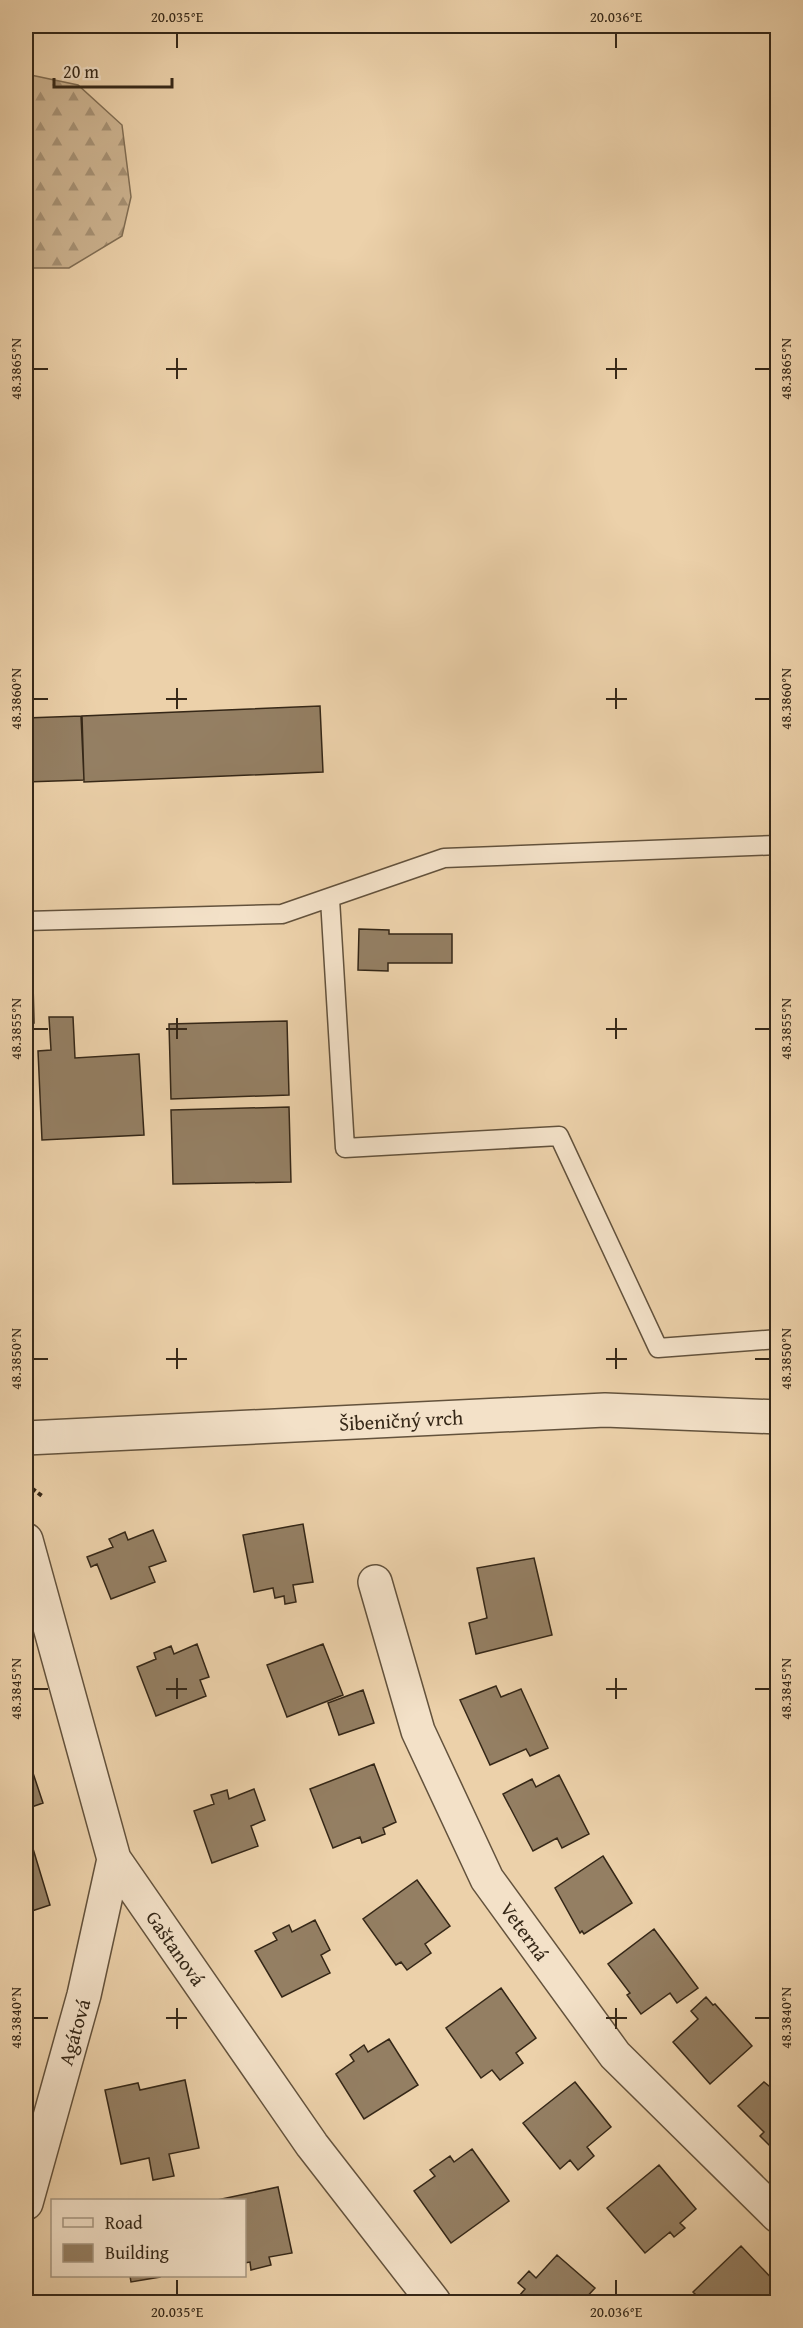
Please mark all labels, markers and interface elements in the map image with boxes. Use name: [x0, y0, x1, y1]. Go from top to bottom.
text: 20.035°E: [151, 6, 204, 27]
text: 20.036°E: [590, 6, 643, 27]
scale bar: [54, 51, 172, 89]
text: 20 m: [63, 58, 99, 85]
text: 48.3865°N: [5, 338, 26, 400]
text: 48.3865°N: [775, 338, 796, 400]
text: 48.3860°N: [5, 668, 26, 730]
text: 48.3860°N: [775, 668, 796, 730]
text: 48.3855°N: [5, 998, 26, 1060]
text: 48.3855°N: [775, 998, 796, 1060]
text: 48.3850°N: [5, 1328, 26, 1390]
text: 48.3850°N: [775, 1328, 796, 1390]
street label: Šibeničný vrch: [338, 1402, 464, 1438]
text: 48.3845°N: [5, 1658, 26, 1720]
text: 48.3845°N: [775, 1658, 796, 1720]
street label: Veterná: [494, 1896, 557, 1967]
street label: Gaštanová: [139, 1904, 213, 1992]
text: 48.3840°N: [5, 1987, 26, 2049]
text: 48.3840°N: [775, 1987, 796, 2049]
street label: Agátová: [51, 1995, 97, 2069]
legend: [51, 2199, 246, 2277]
text: Road: [105, 2209, 143, 2236]
text: Building: [105, 2239, 169, 2266]
text: 20.035°E: [151, 2301, 204, 2322]
text: 20.036°E: [590, 2301, 643, 2322]

